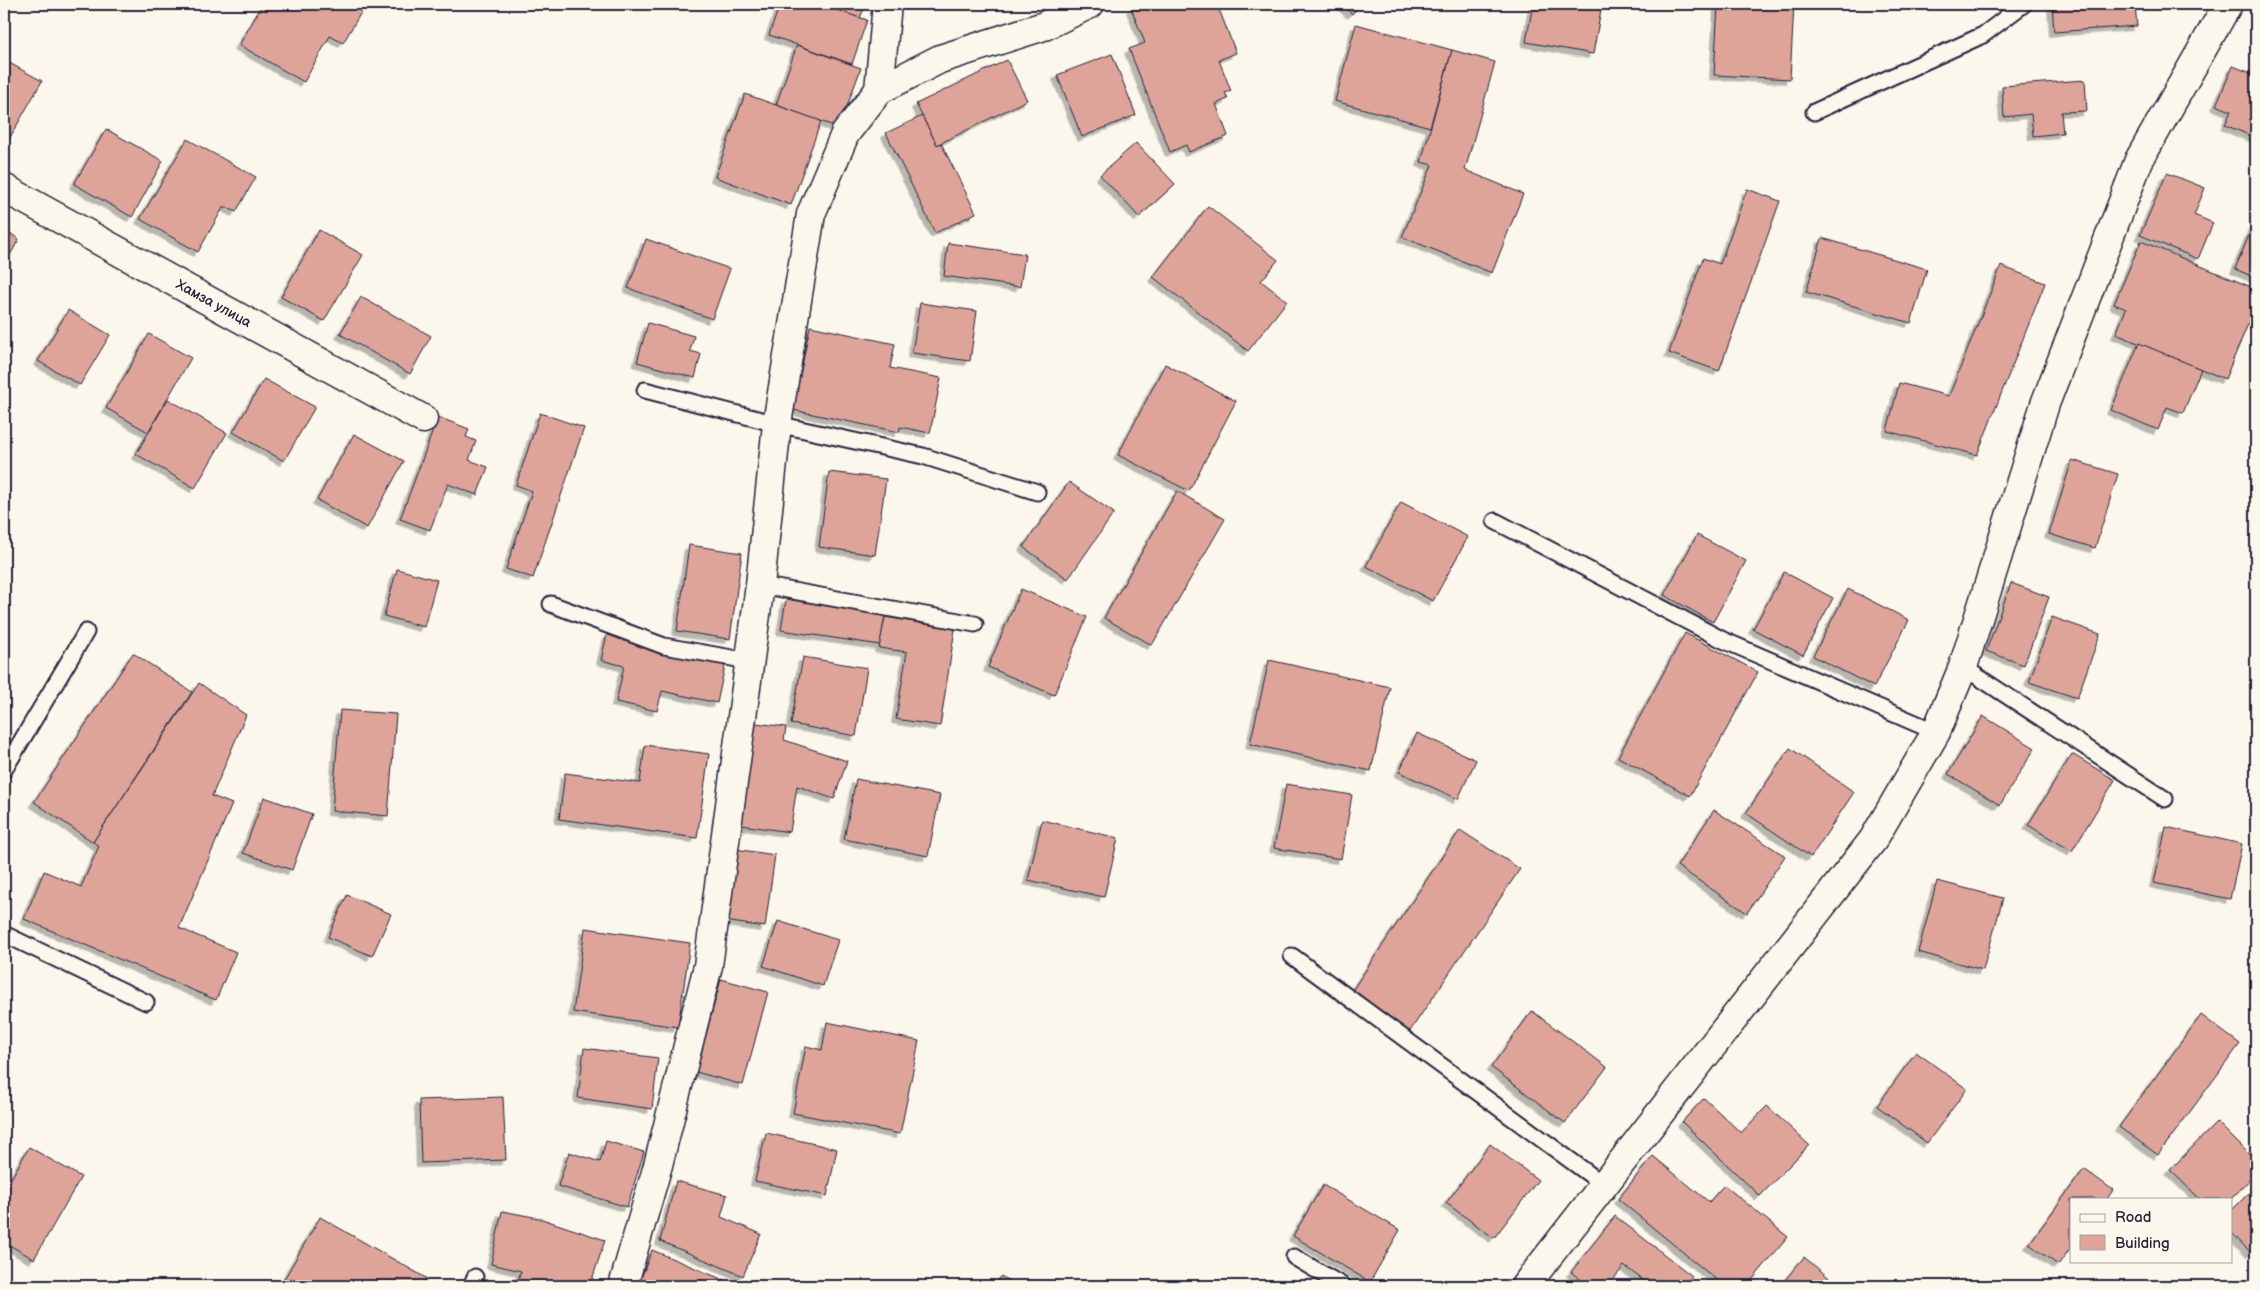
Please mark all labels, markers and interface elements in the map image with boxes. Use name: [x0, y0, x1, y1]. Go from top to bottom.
street label: Хамза улица: [173, 276, 255, 331]
legend: [2070, 1198, 2232, 1262]
text: Road: [2115, 1208, 2151, 1227]
text: Building: [2115, 1234, 2170, 1253]

